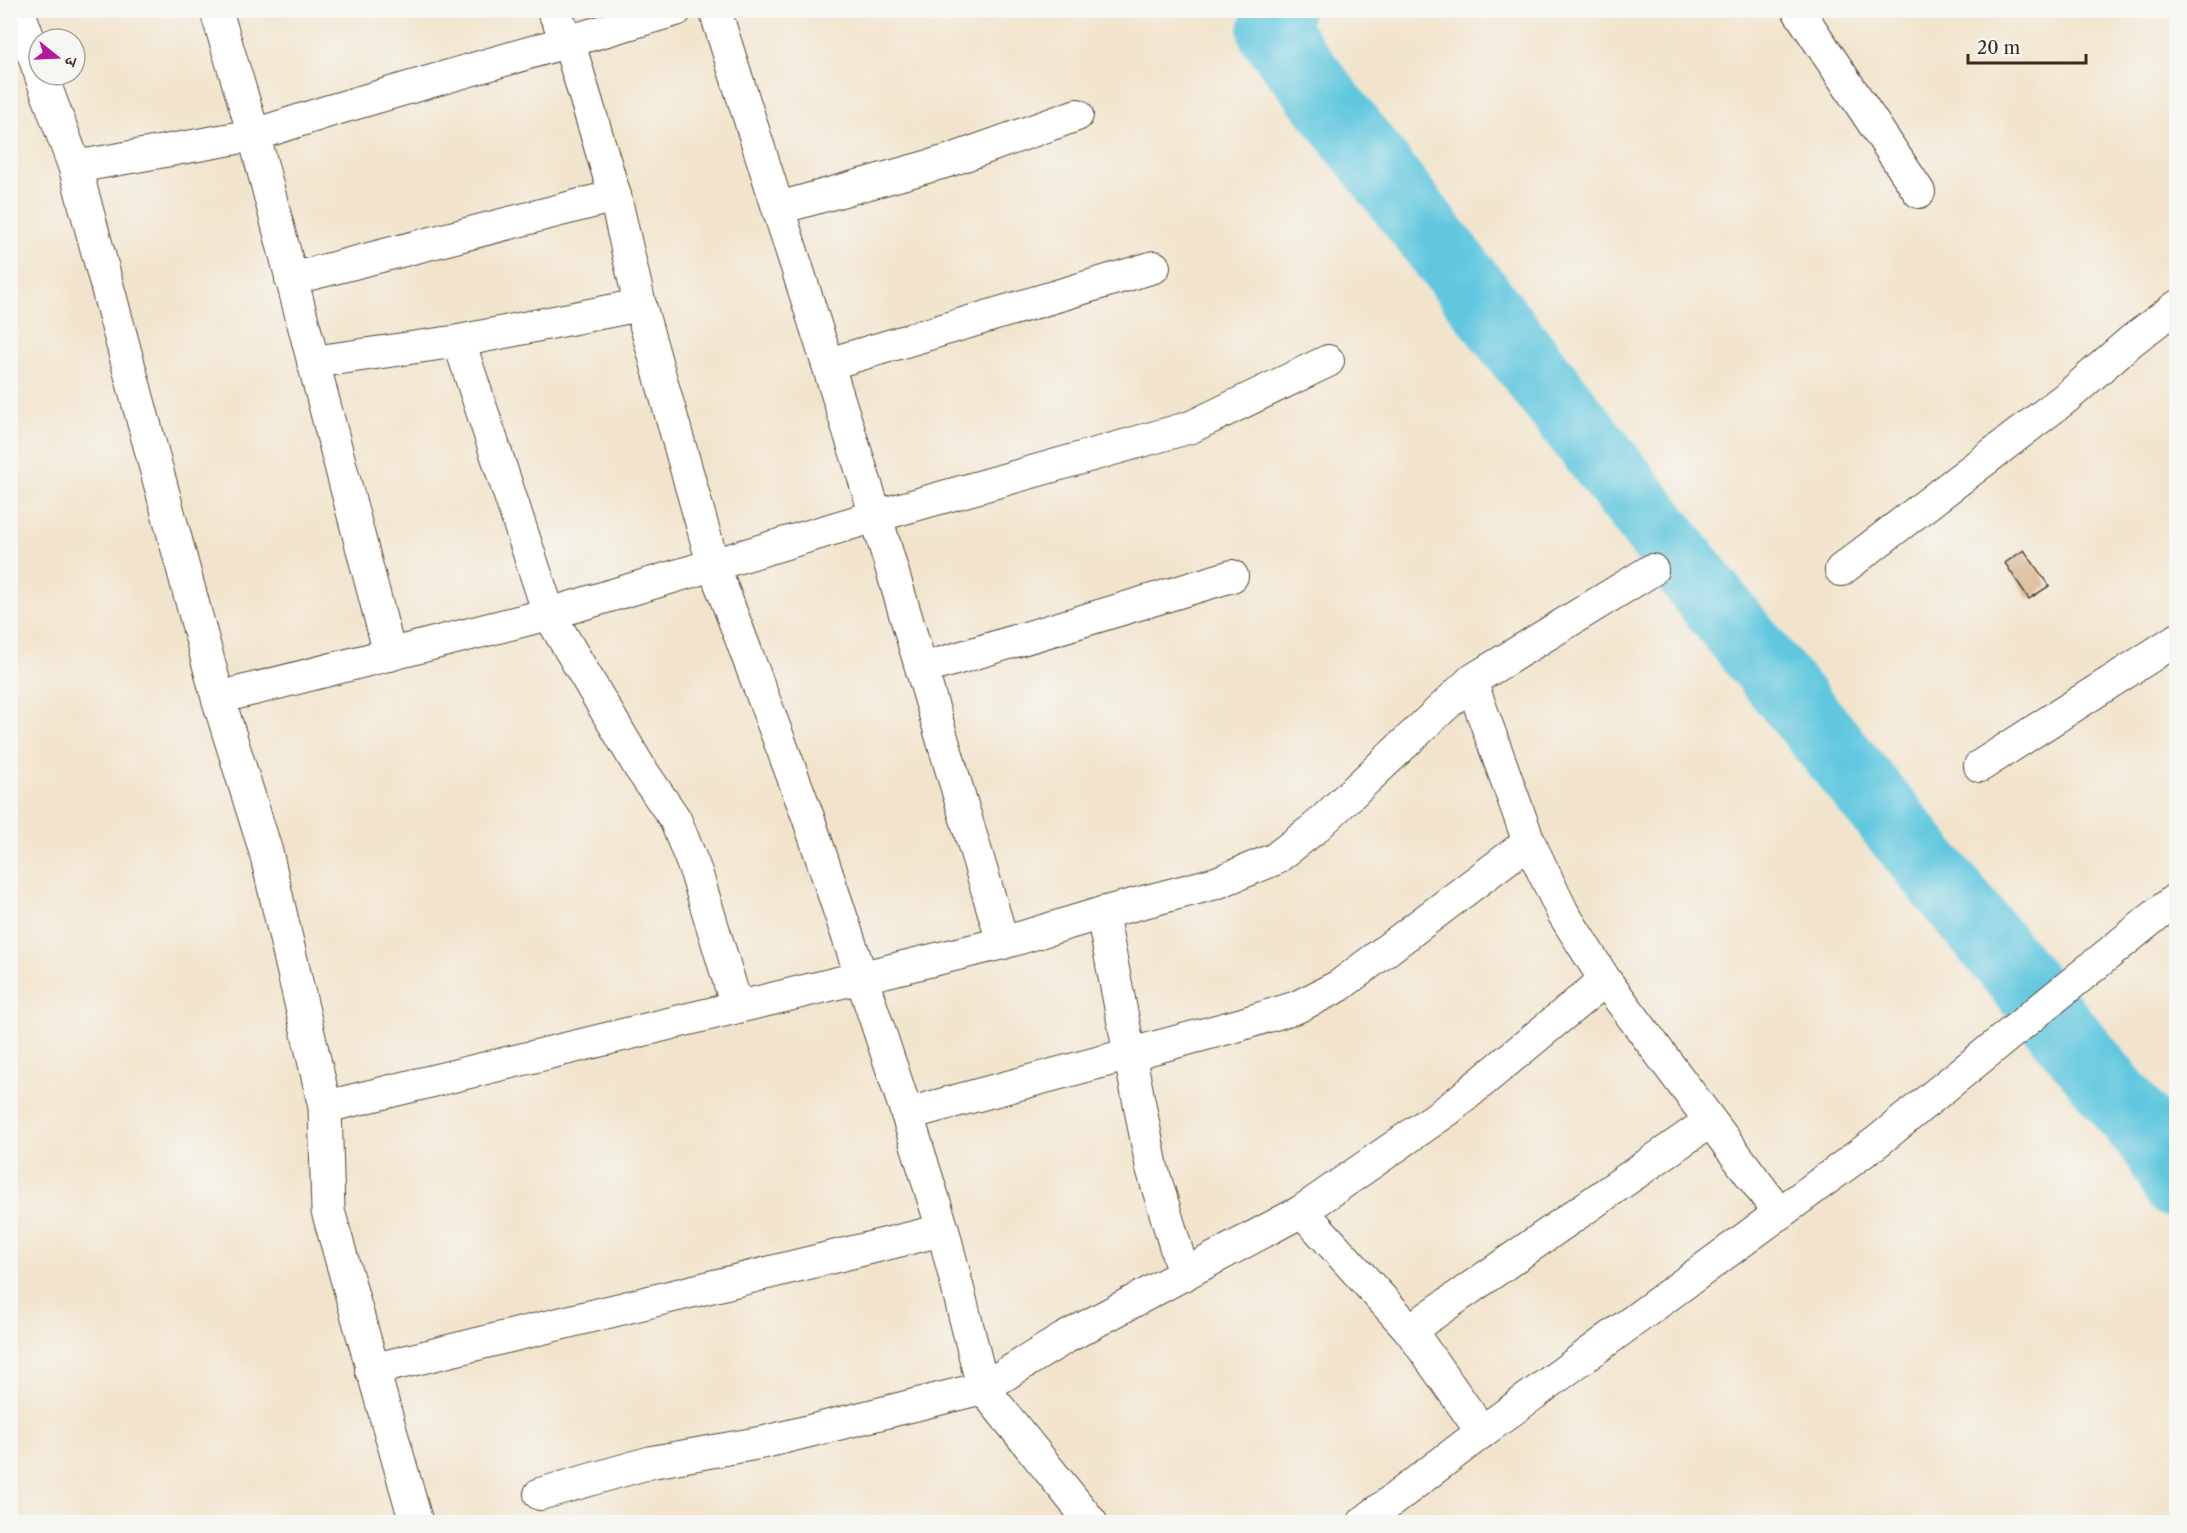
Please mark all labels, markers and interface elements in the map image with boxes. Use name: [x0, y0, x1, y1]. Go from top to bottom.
north arrow: [27, 27, 87, 87]
scale bar: [1968, 27, 2086, 65]
text: 20 m: [1977, 37, 2021, 59]
text: उ: [60, 54, 82, 70]

